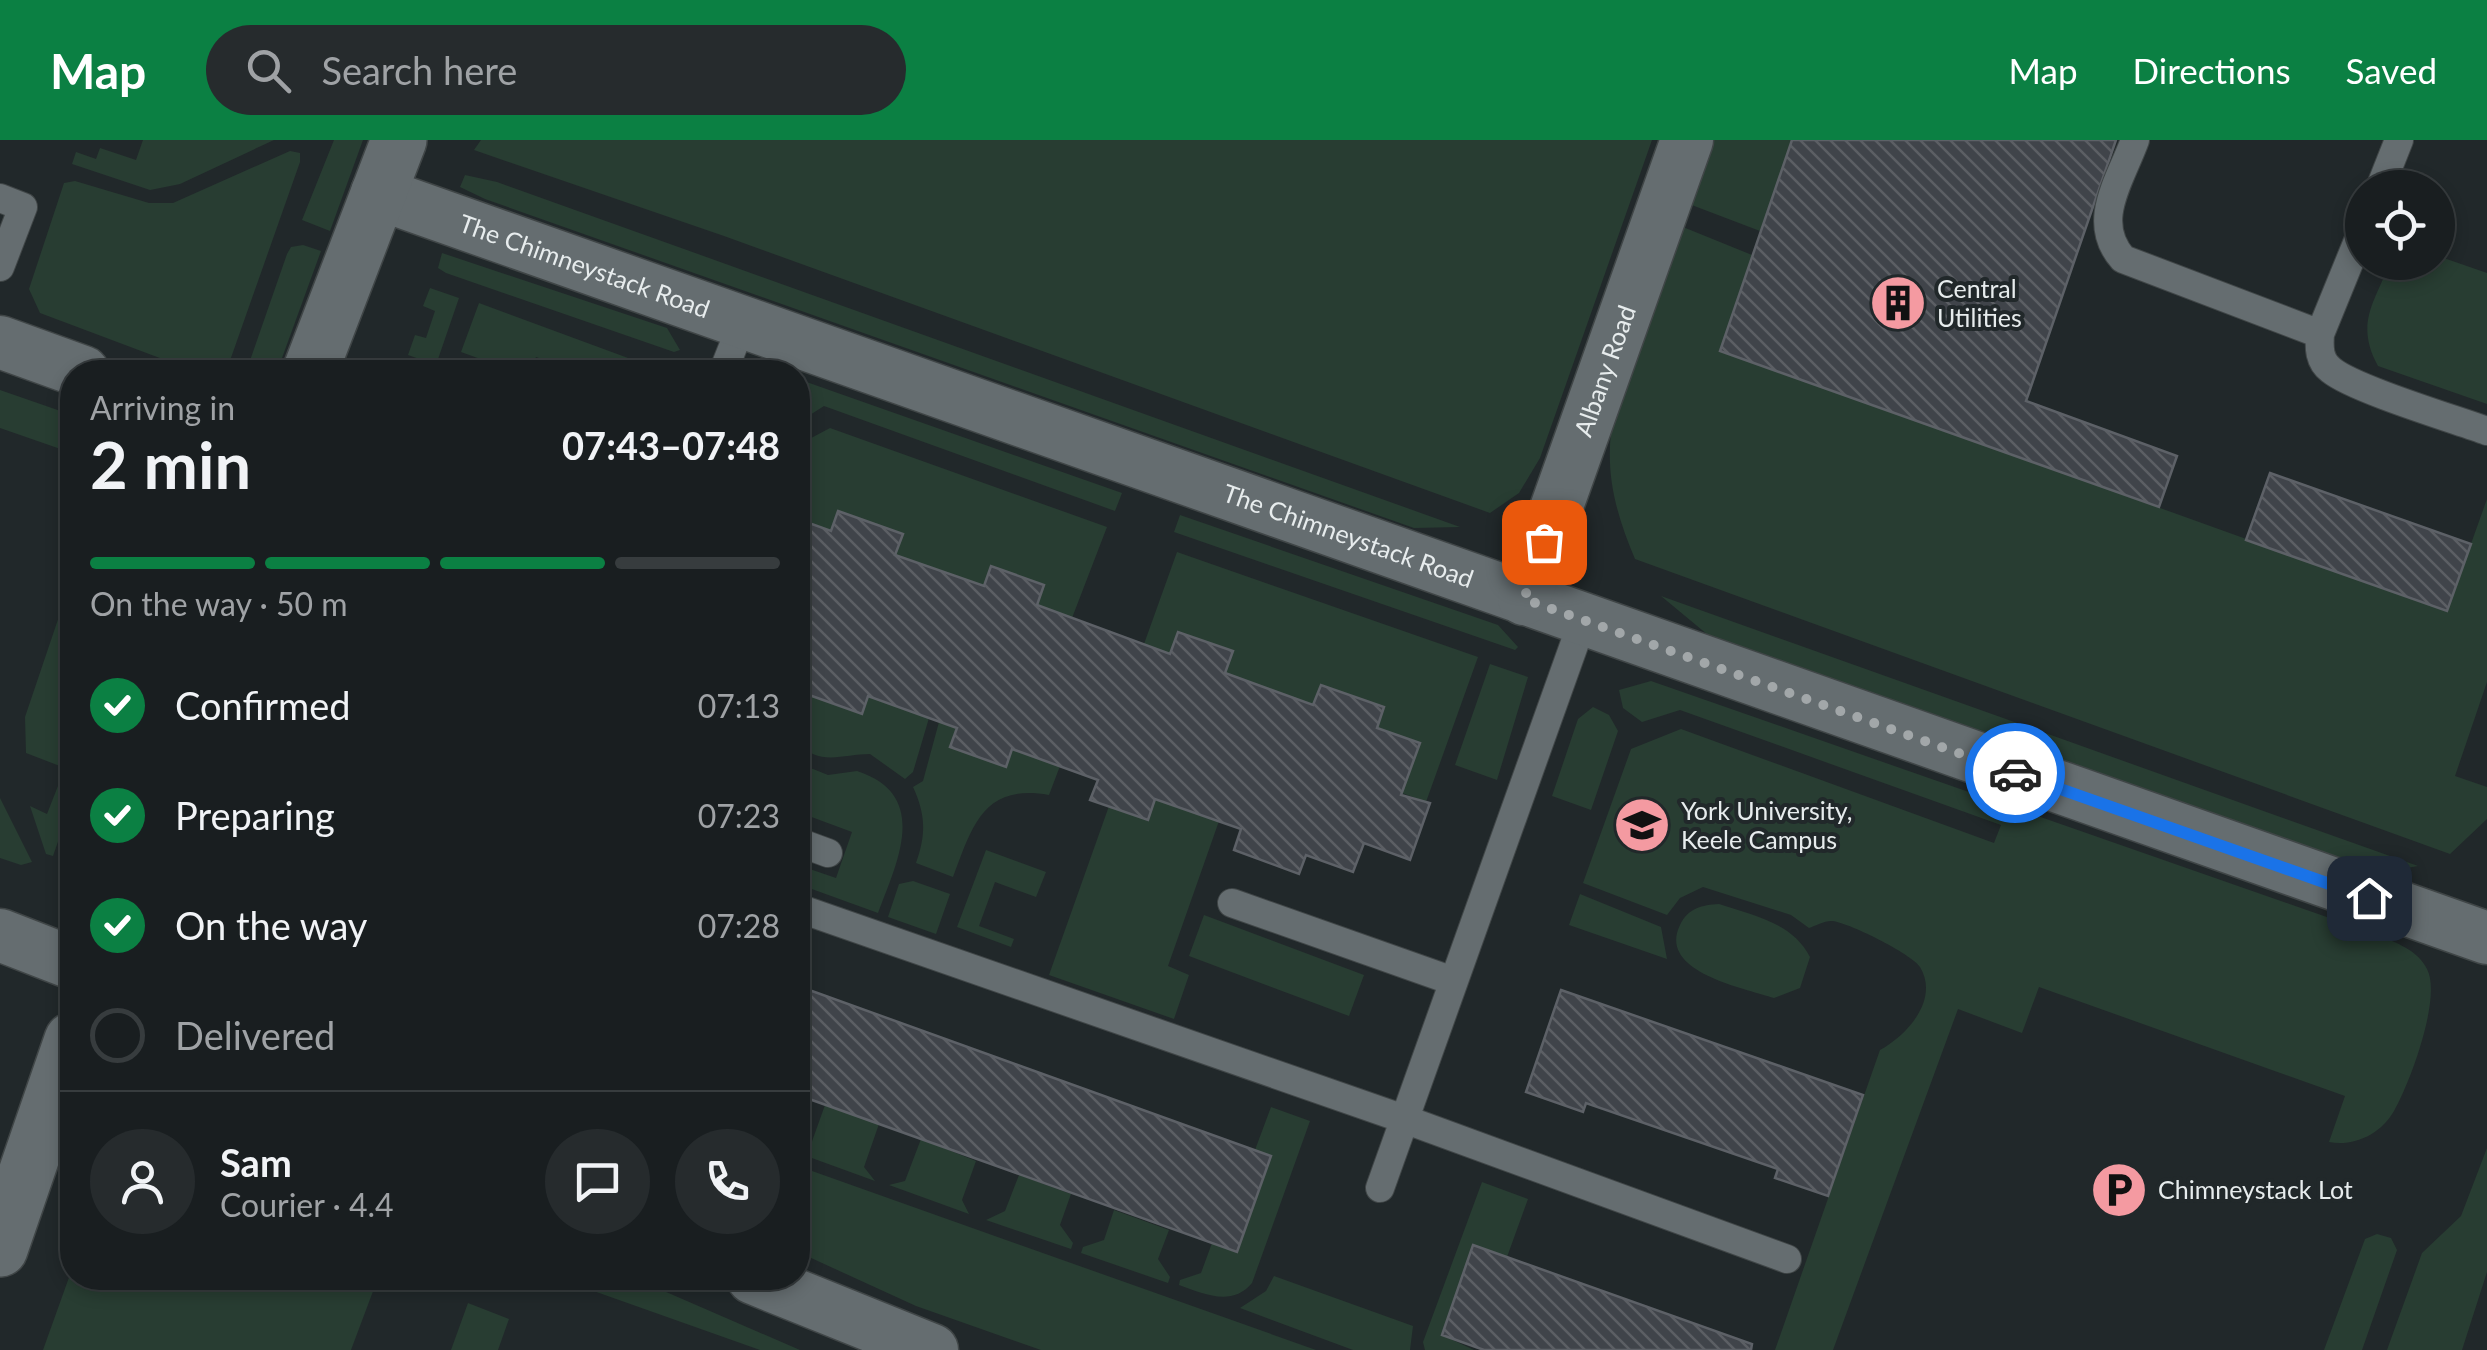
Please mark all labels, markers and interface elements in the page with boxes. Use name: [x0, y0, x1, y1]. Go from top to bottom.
search box: [206, 25, 906, 115]
text: Map: [50, 42, 146, 99]
icon: search: [241, 43, 296, 98]
text: Search here: [321, 47, 517, 93]
text: Map: [2009, 49, 2078, 91]
text: Directions: [2133, 49, 2291, 91]
text: Saved: [2346, 49, 2437, 91]
map controls: [2345, 170, 2455, 280]
button: locate: [2345, 170, 2455, 280]
street label: The Chimneystack Road: [455, 207, 714, 323]
building icon: Central Utilities: [1868, 273, 1928, 333]
place label: Central Utilities: [1937, 273, 2022, 332]
street label: Albany Road: [1567, 301, 1641, 440]
text: Arriving in: [90, 388, 235, 427]
text: 07:43–07:48: [562, 422, 780, 468]
text: 2 min: [90, 425, 251, 503]
street label: The Chimneystack Road: [1219, 477, 1478, 593]
pin: [1502, 500, 1587, 585]
icon: bag: [1517, 515, 1572, 570]
text: On the way · 50 m: [90, 584, 348, 623]
icon: check: [90, 678, 145, 733]
text: Confirmed: [175, 682, 351, 728]
text: 07:13: [698, 686, 780, 725]
courier: [1965, 723, 2065, 823]
icon: car: [1988, 746, 2043, 801]
icon: check: [90, 788, 145, 843]
text: Preparing: [175, 792, 335, 838]
school or university icon: York University, Keele Campus: [1612, 795, 1672, 855]
place label: York University, Keele Campus: [1681, 795, 1852, 854]
text: 07:23: [698, 796, 780, 835]
pin: [2327, 856, 2412, 941]
icon: home: [2342, 871, 2397, 926]
icon: check: [90, 898, 145, 953]
text: On the way: [175, 902, 367, 948]
text: 07:28: [698, 906, 780, 945]
text: Delivered: [175, 1012, 335, 1058]
button: person: [90, 1129, 195, 1234]
button: chat: [545, 1129, 650, 1234]
button: phone: [675, 1129, 780, 1234]
text: Sam: [220, 1139, 292, 1185]
parking icon: Chimneystack Lot: [2089, 1160, 2149, 1220]
place label: Chimneystack Lot: [2158, 1174, 2353, 1204]
text: Courier · 4.4: [220, 1185, 394, 1224]

